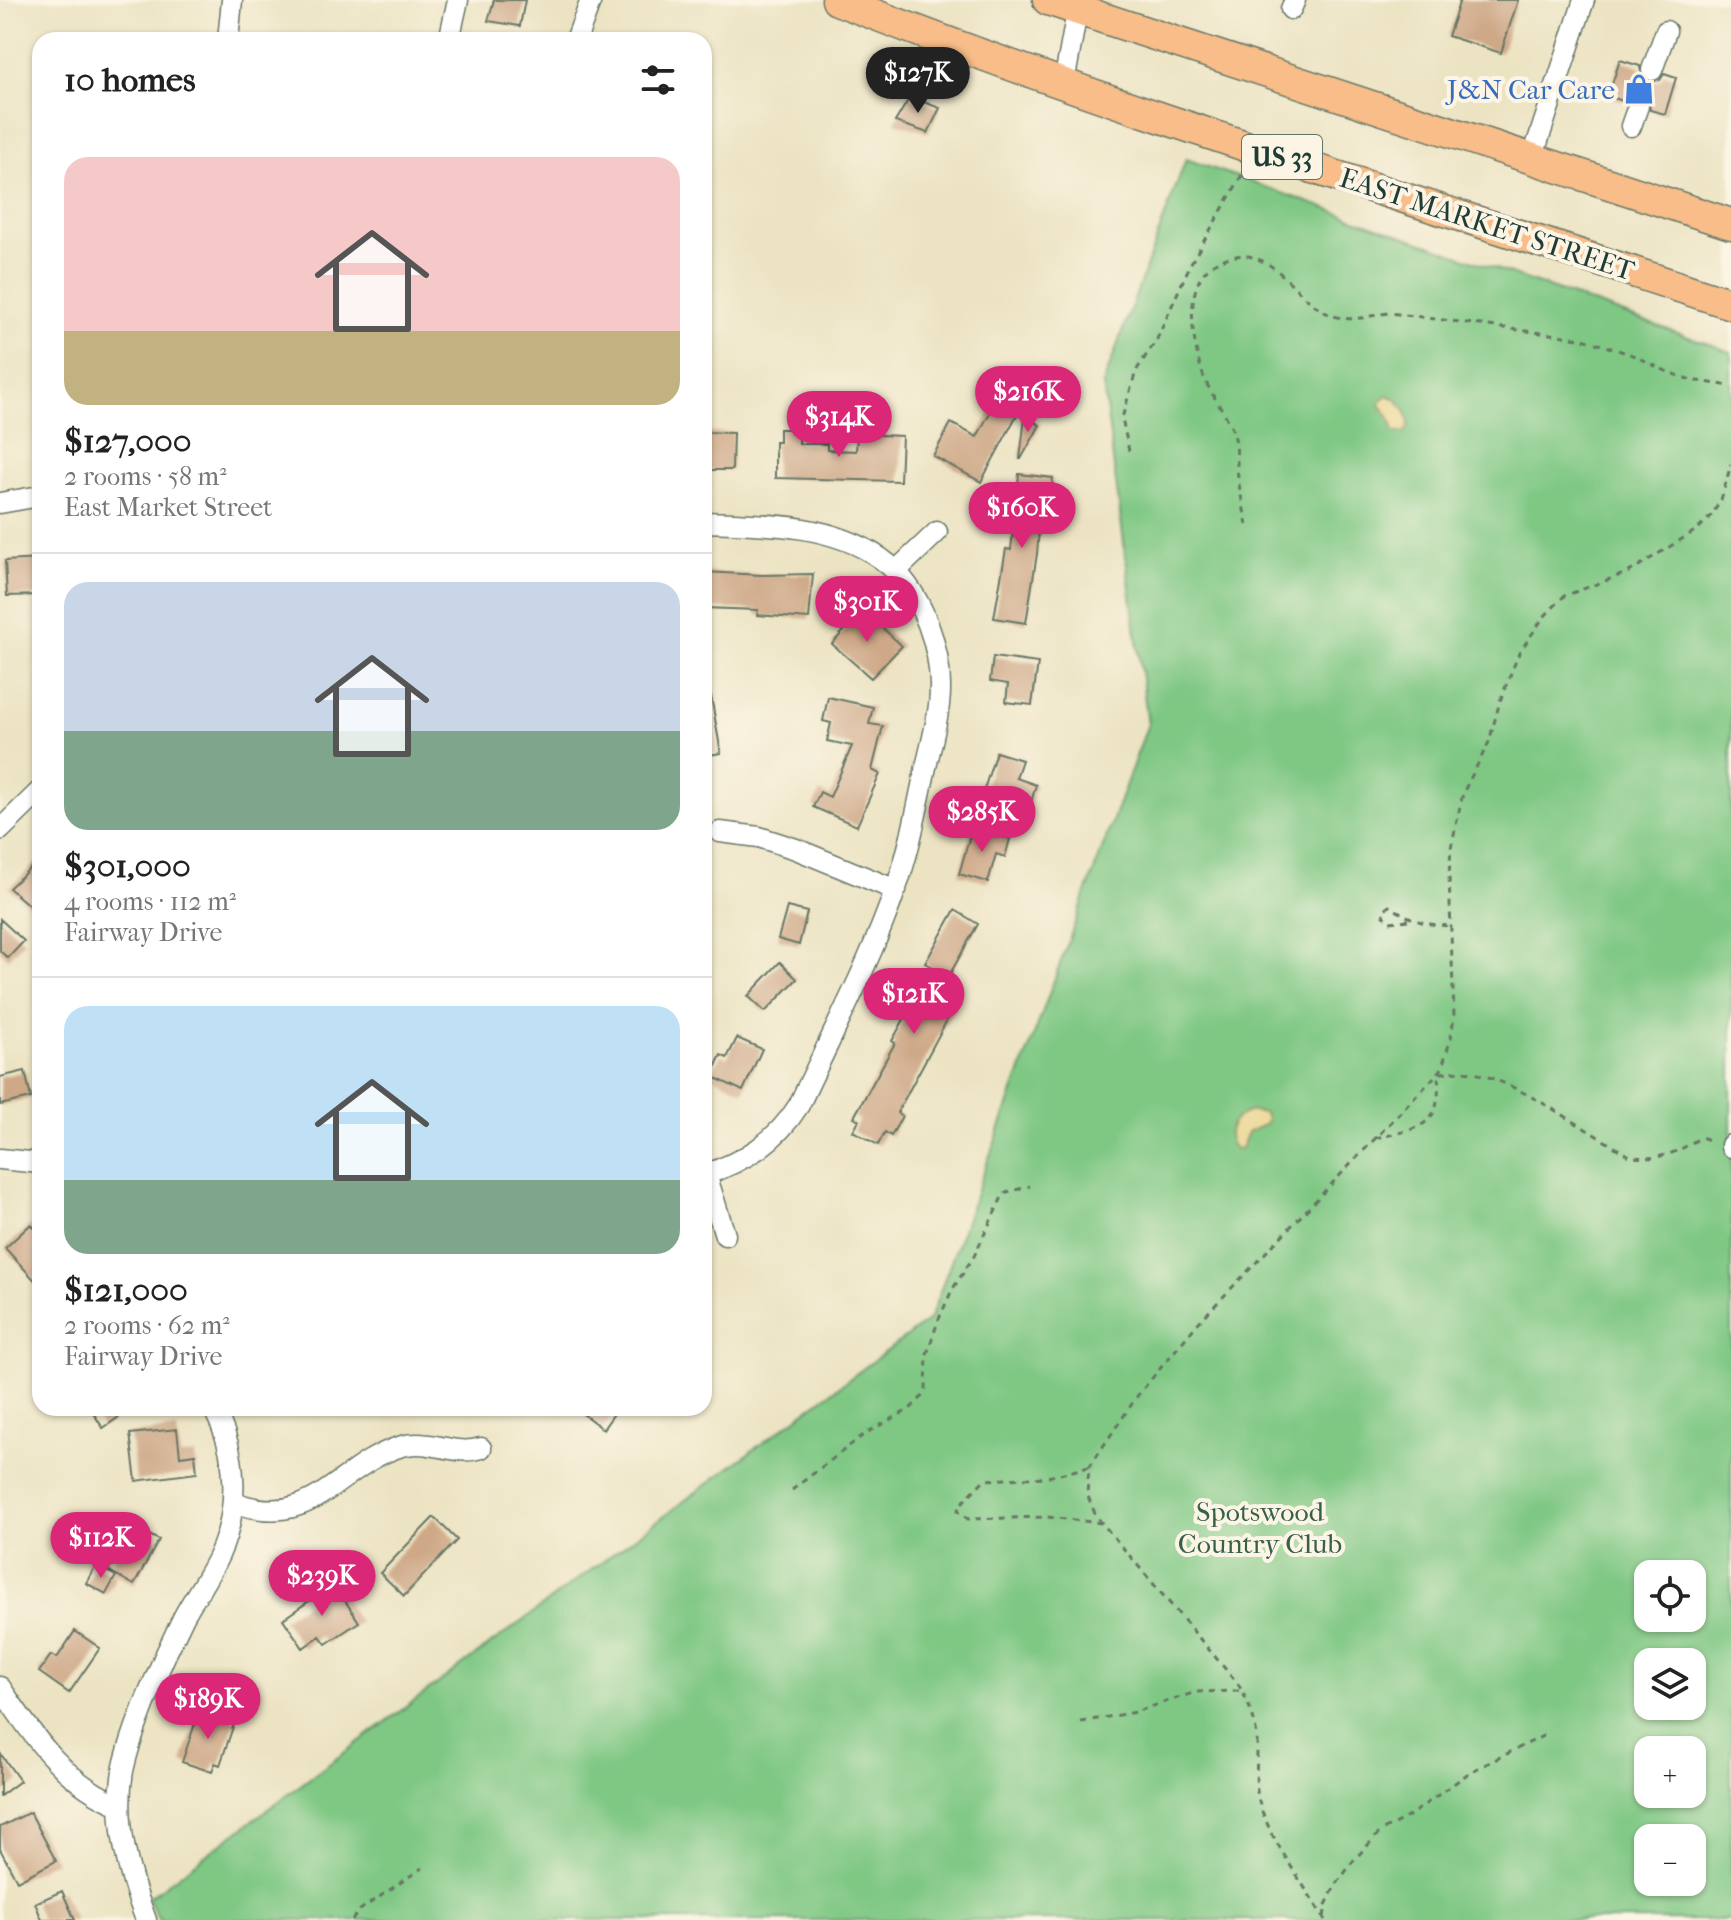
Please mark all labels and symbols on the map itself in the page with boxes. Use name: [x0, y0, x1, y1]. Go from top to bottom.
pin: $127K: [862, 47, 974, 115]
shop icon: J&N Car Care: [1622, 72, 1656, 106]
place label: J&N Car Care: [1445, 73, 1615, 106]
road number: US 33: [1242, 135, 1322, 179]
street label: EAST MARKET STREET: [1336, 161, 1639, 288]
pin: $216K: [972, 366, 1084, 434]
pin: $314K: [783, 391, 895, 459]
pin: $160K: [966, 482, 1078, 550]
pin: $301K: [811, 576, 923, 644]
pin: $285K: [926, 786, 1038, 854]
pin: $121K: [858, 968, 970, 1036]
park label: Spotswood Country Club: [1178, 1495, 1342, 1560]
pin: $112K: [45, 1512, 157, 1580]
pin: $239K: [266, 1550, 378, 1618]
pin: $189K: [152, 1673, 264, 1741]

